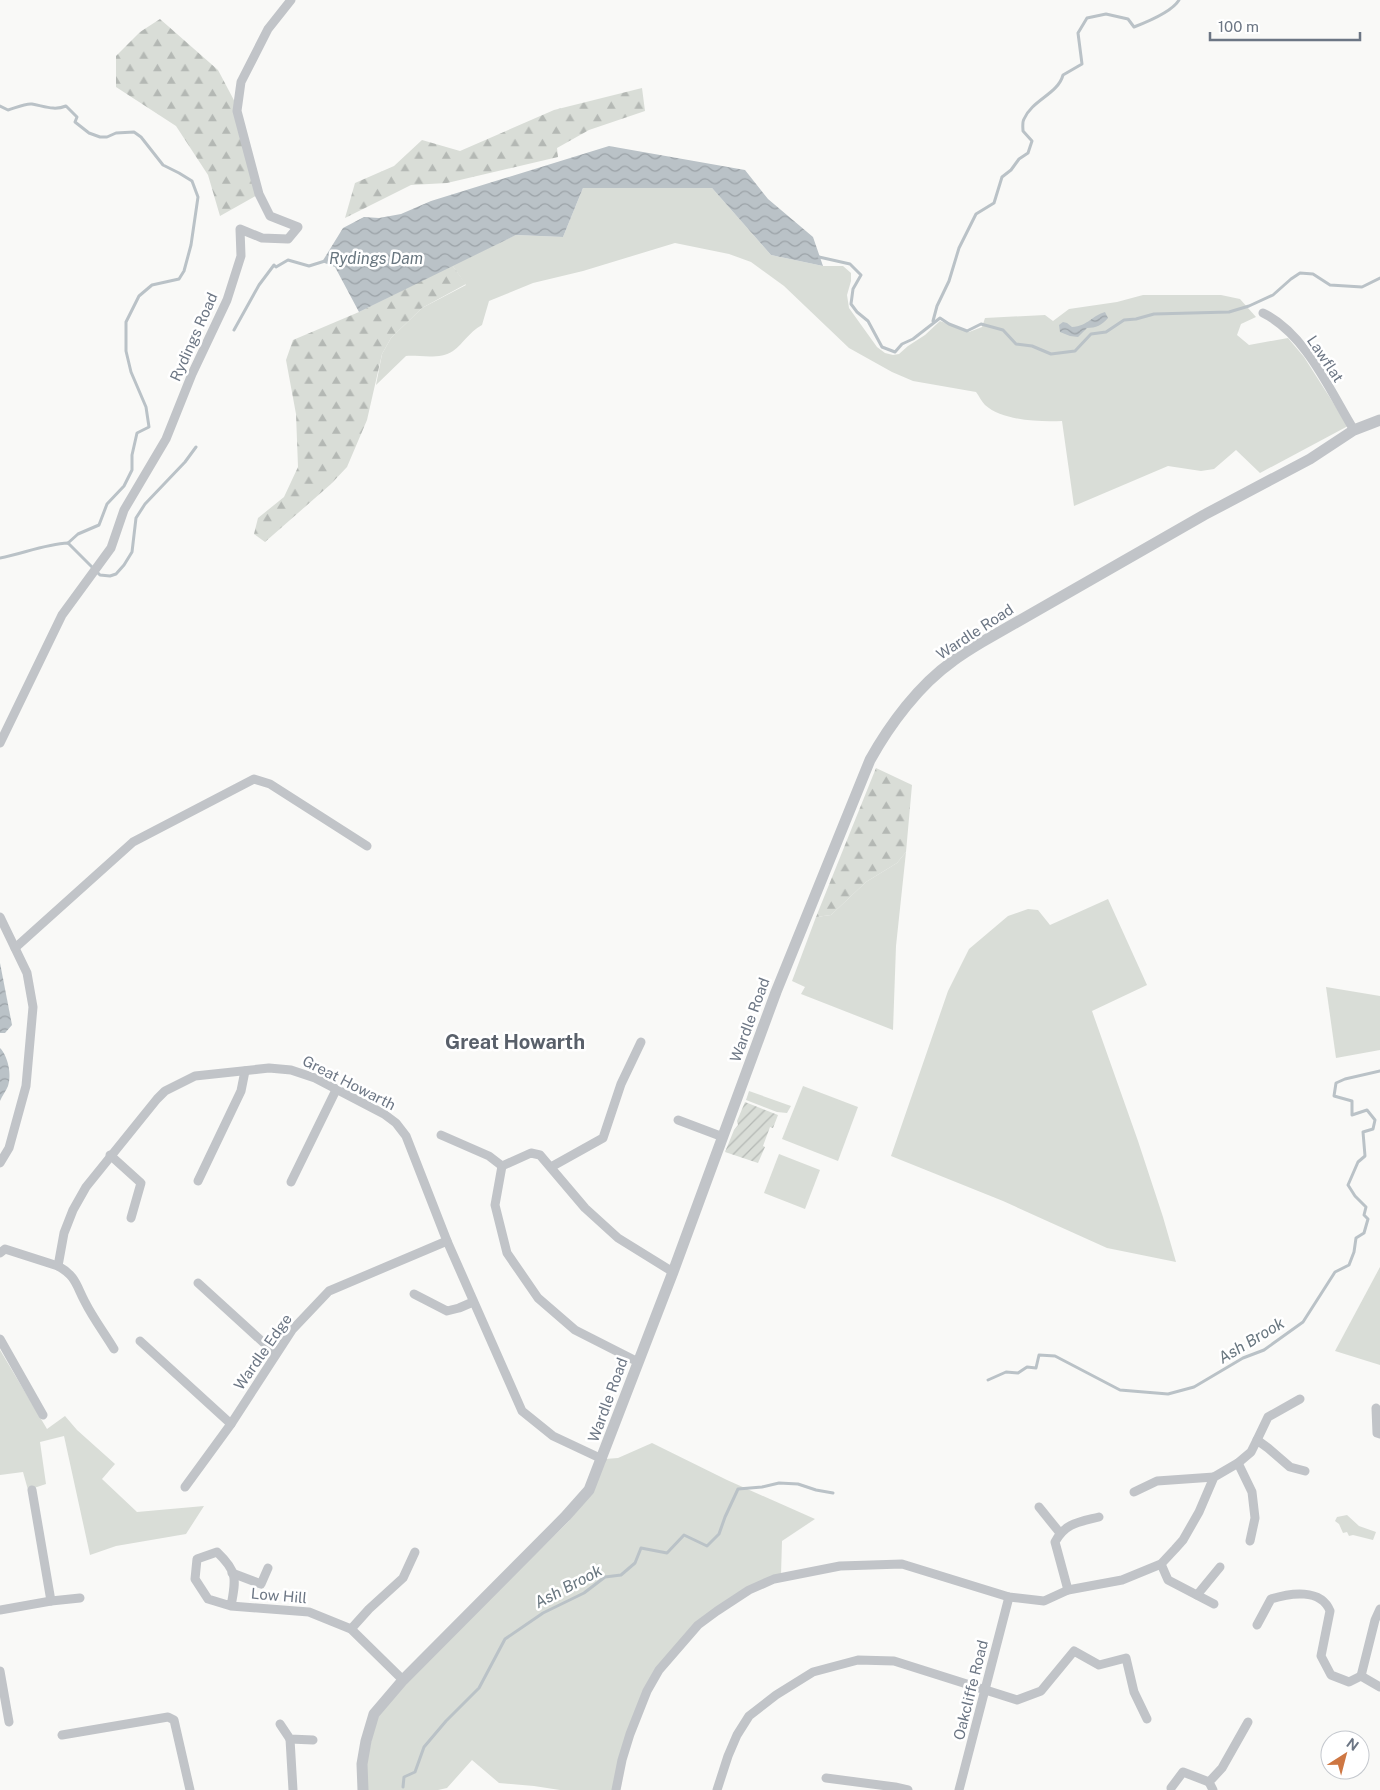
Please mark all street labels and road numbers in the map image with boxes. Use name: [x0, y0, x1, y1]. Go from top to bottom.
street label: Rydings Road: [166, 290, 221, 384]
street label: Lawflat: [1304, 332, 1347, 385]
street label: Wardle Road: [933, 600, 1016, 663]
street label: Wardle Road: [726, 975, 773, 1064]
street label: Great Howarth: [300, 1052, 399, 1113]
street label: Wardle Edge: [230, 1311, 295, 1393]
street label: Wardle Road: [584, 1355, 631, 1444]
street label: Low Hill: [250, 1585, 308, 1606]
street label: Oakcliffe Road: [950, 1638, 991, 1742]

